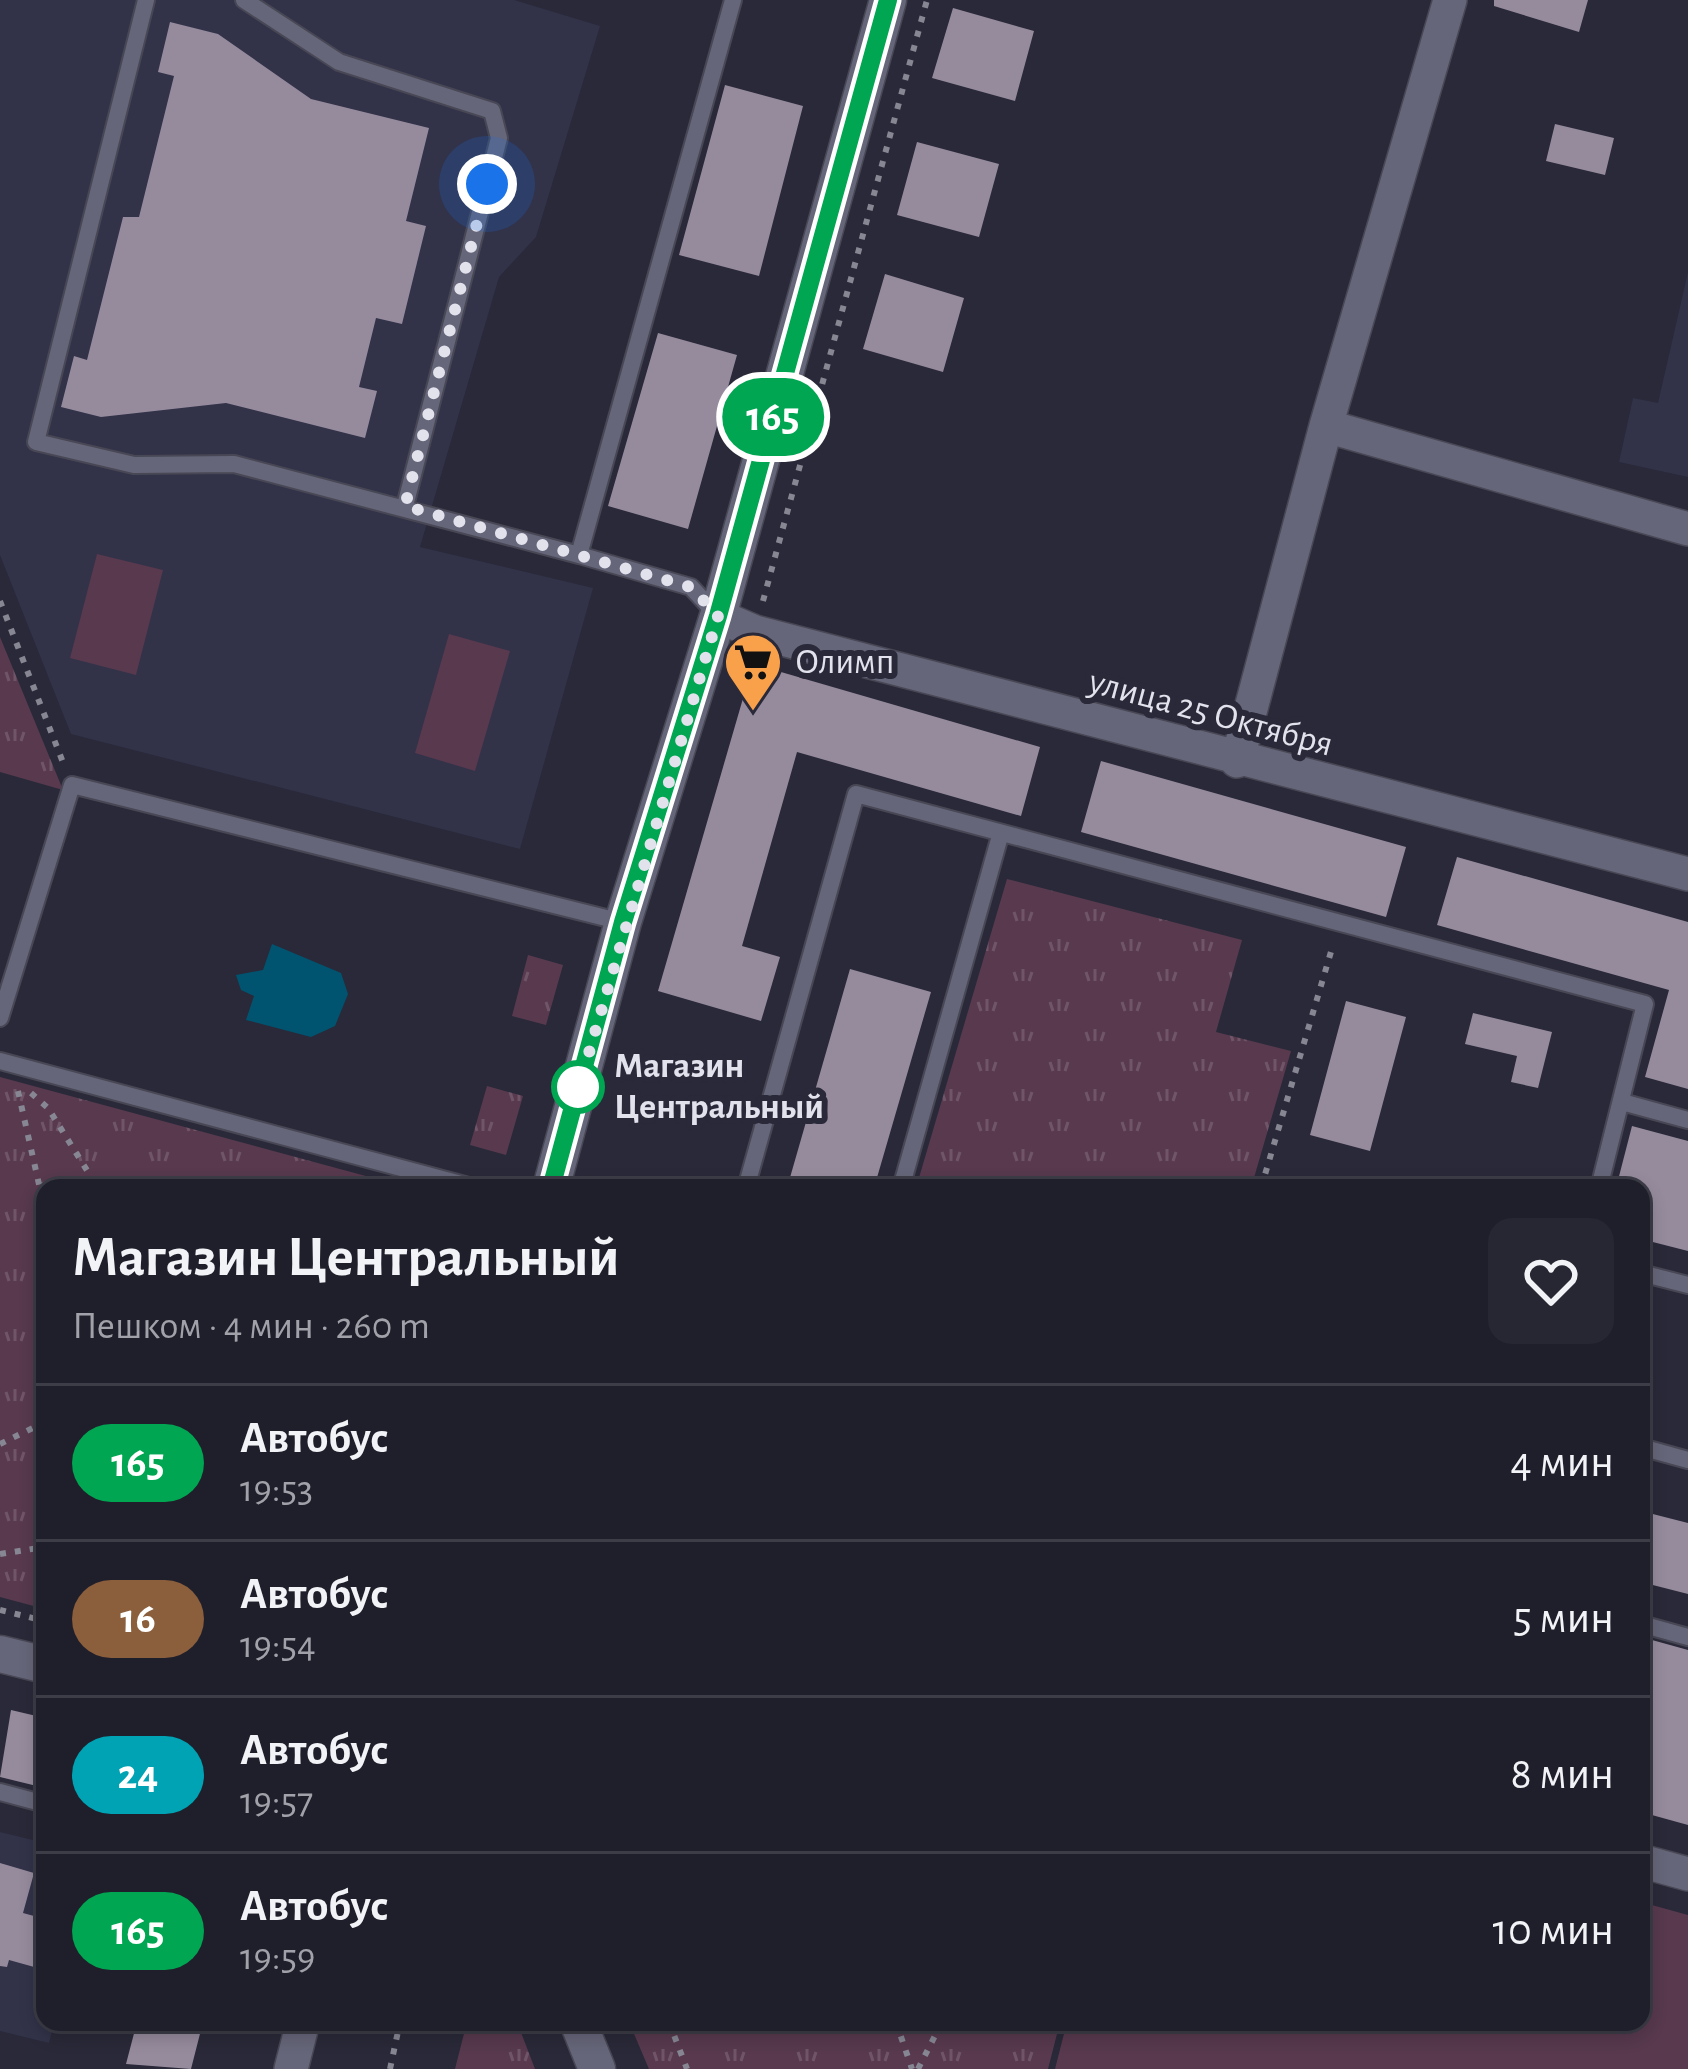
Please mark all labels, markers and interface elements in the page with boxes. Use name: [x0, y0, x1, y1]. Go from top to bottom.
your location: [457, 154, 517, 214]
line badge: 165: [704, 378, 842, 456]
text: 165: [746, 396, 800, 438]
supermarket icon: Олимп: [722, 631, 784, 713]
place label: Олимп: [795, 644, 894, 680]
street label: улица 25 Октября: [1084, 663, 1337, 763]
place label: Магазин Центральный: [614, 1048, 824, 1125]
marker: Магазин Центральный: [553, 1062, 603, 1112]
button: heart: [1488, 1218, 1614, 1344]
text: Магазин Центральный: [72, 1229, 619, 1286]
text: Пешком · 4 мин · 260 m: [72, 1307, 430, 1346]
text: Автобус: [240, 1416, 389, 1461]
text: 4 мин: [1510, 1440, 1614, 1485]
text: 165: [111, 1442, 165, 1484]
text: 19:53: [240, 1470, 313, 1509]
text: Автобус: [240, 1572, 389, 1617]
text: 5 мин: [1513, 1596, 1614, 1641]
text: 16: [120, 1598, 156, 1640]
text: 19:54: [240, 1626, 316, 1665]
text: Автобус: [240, 1728, 389, 1773]
text: 8 мин: [1510, 1752, 1614, 1797]
text: 24: [118, 1754, 158, 1796]
text: 19:57: [240, 1782, 313, 1821]
text: Автобус: [240, 1884, 389, 1929]
text: 10 мин: [1493, 1908, 1614, 1953]
text: 165: [111, 1910, 165, 1952]
text: 19:59: [240, 1938, 315, 1977]

